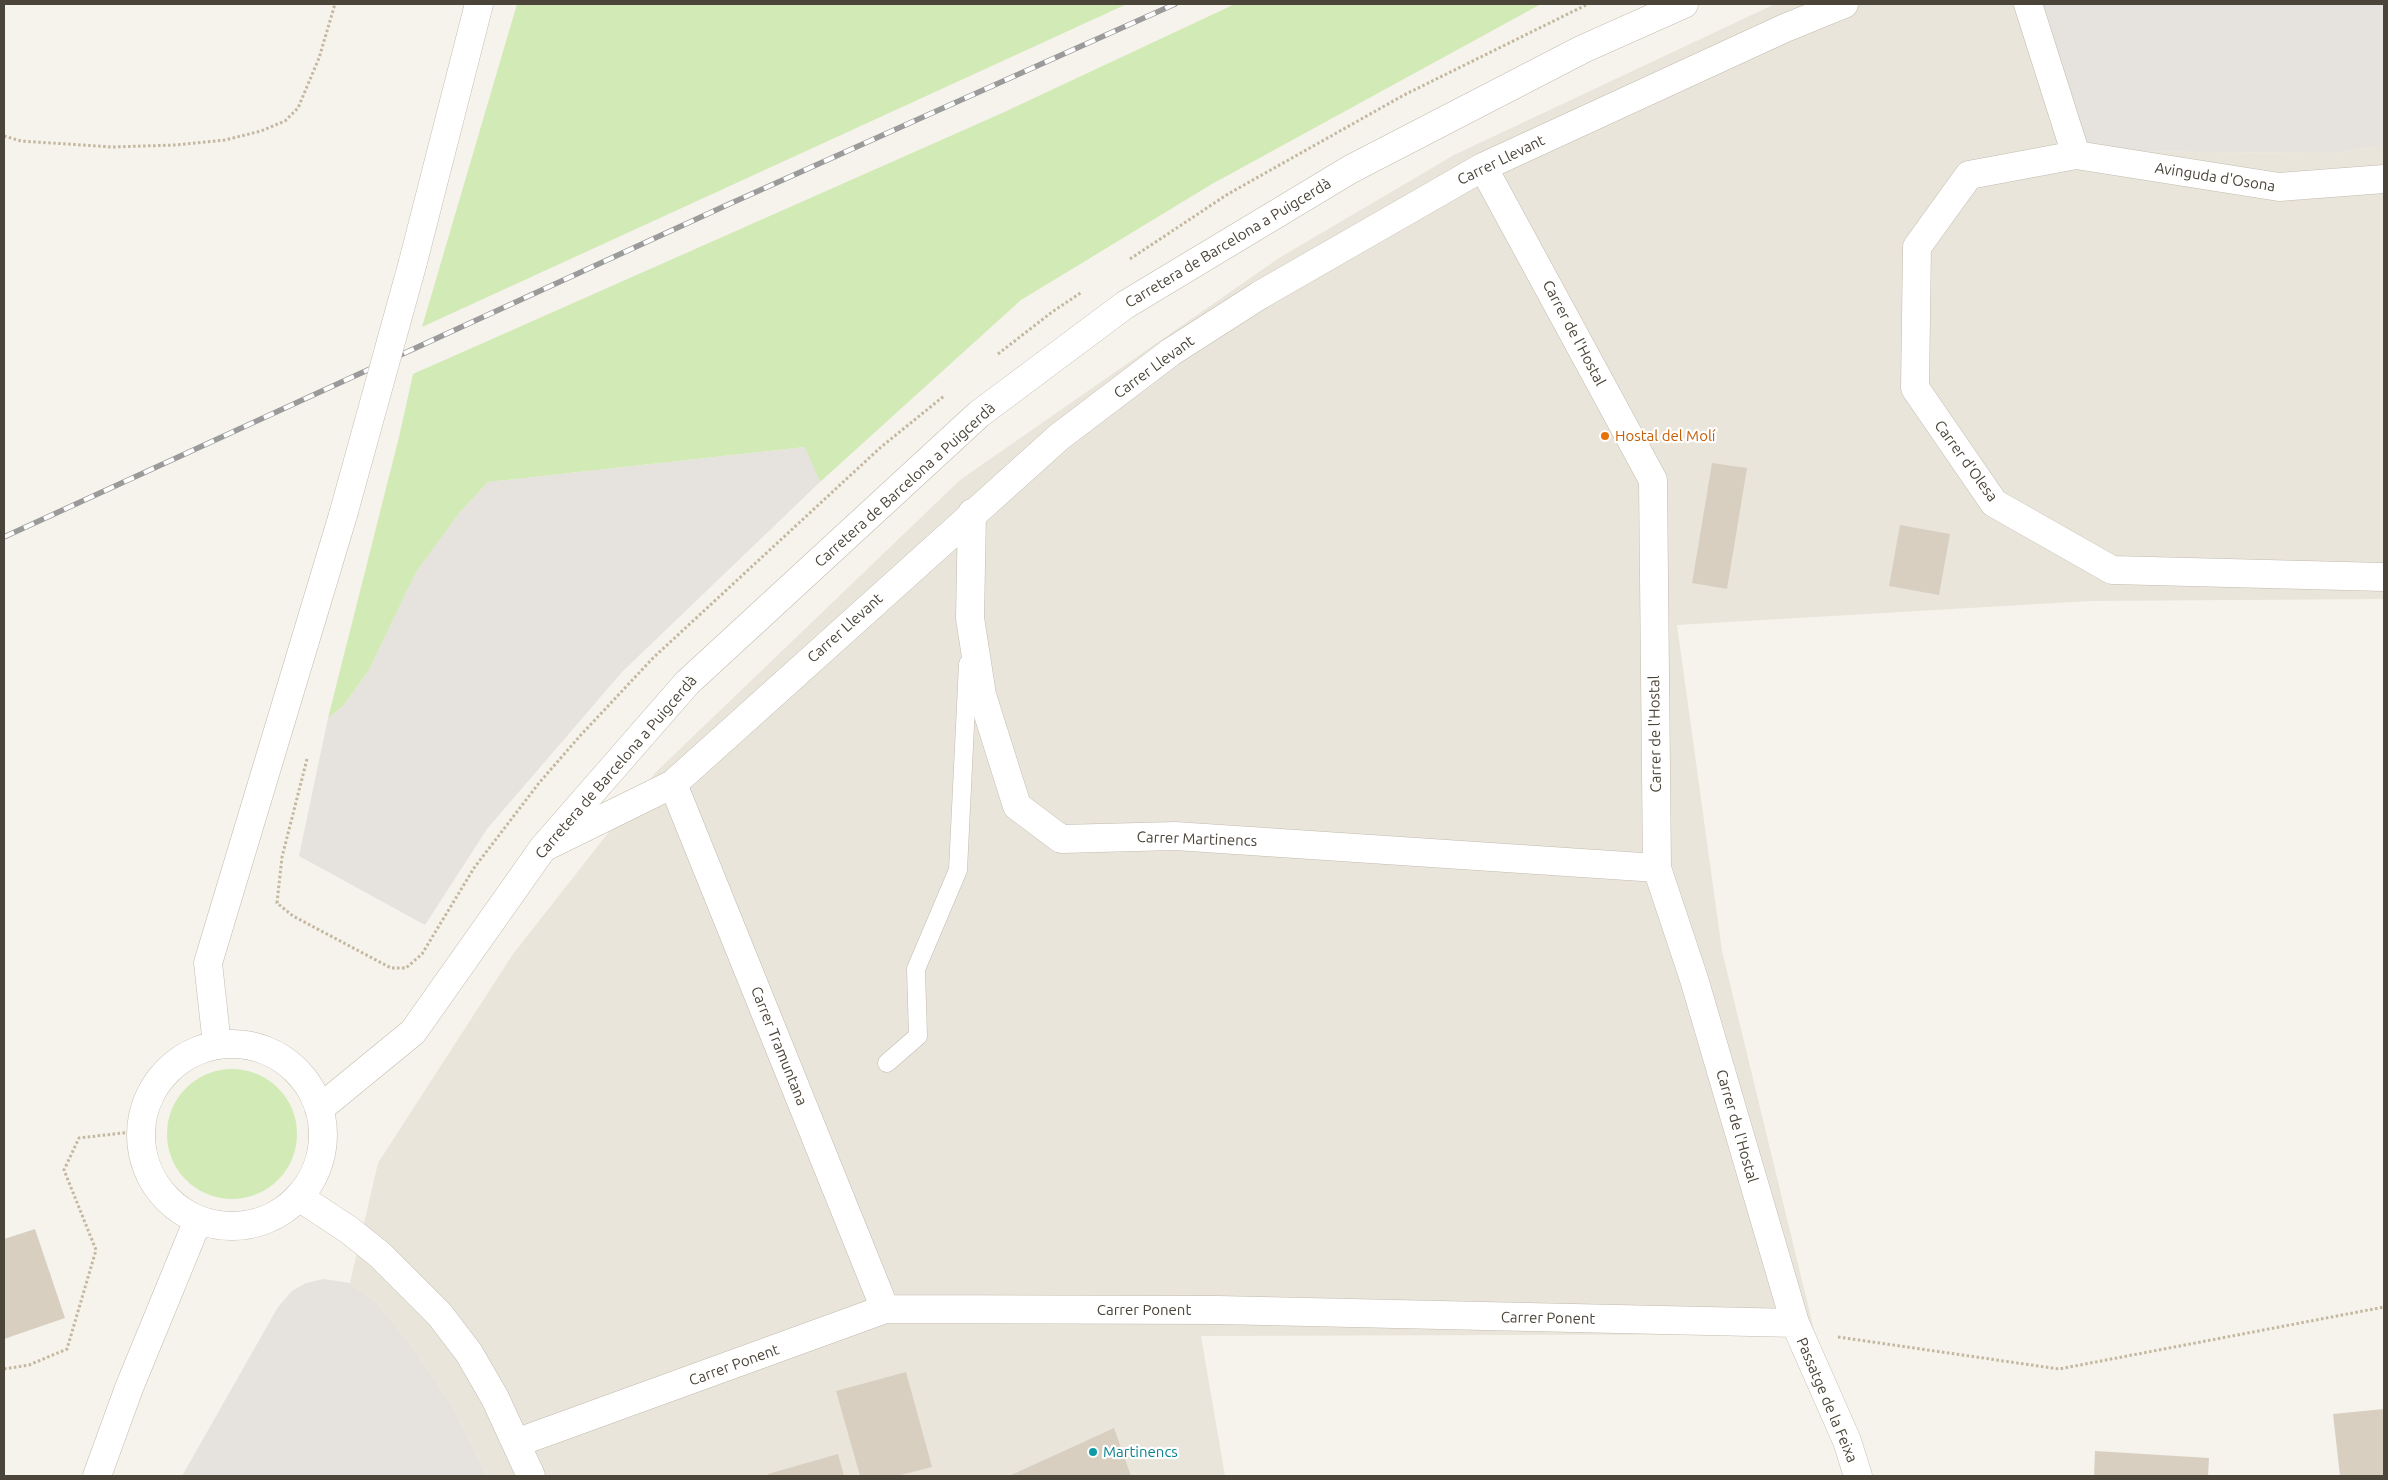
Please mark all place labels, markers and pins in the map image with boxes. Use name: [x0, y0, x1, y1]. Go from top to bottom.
place label: Hostal del Molí: [1615, 427, 1715, 445]
marker: Hostal del Molí: [1599, 430, 1611, 442]
place label: Martinencs: [1103, 1443, 1178, 1461]
marker: Martinencs: [1087, 1446, 1099, 1458]

